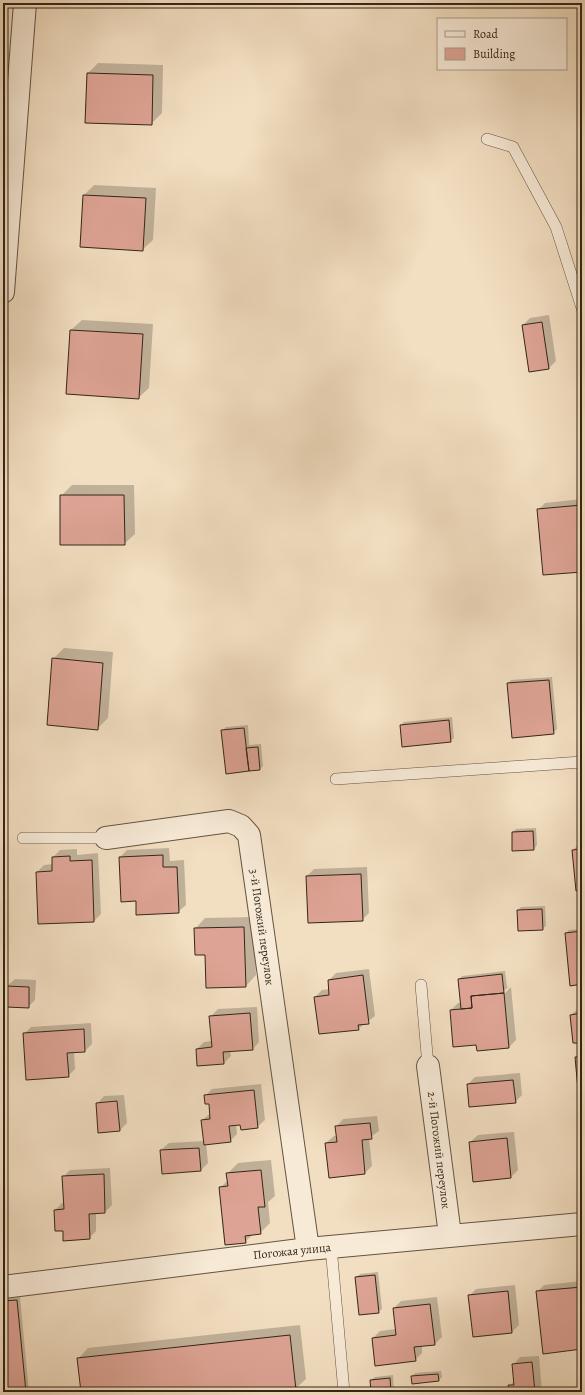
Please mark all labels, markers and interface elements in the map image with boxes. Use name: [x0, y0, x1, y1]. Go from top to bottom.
legend: [437, 18, 567, 70]
text: Road: [473, 26, 499, 42]
text: Building: [473, 46, 515, 62]
street label: 3-й Погожий переулок: [246, 868, 278, 986]
street label: 2-й Погожий переулок: [424, 1090, 454, 1210]
street label: Погожая улица: [252, 1239, 332, 1263]

